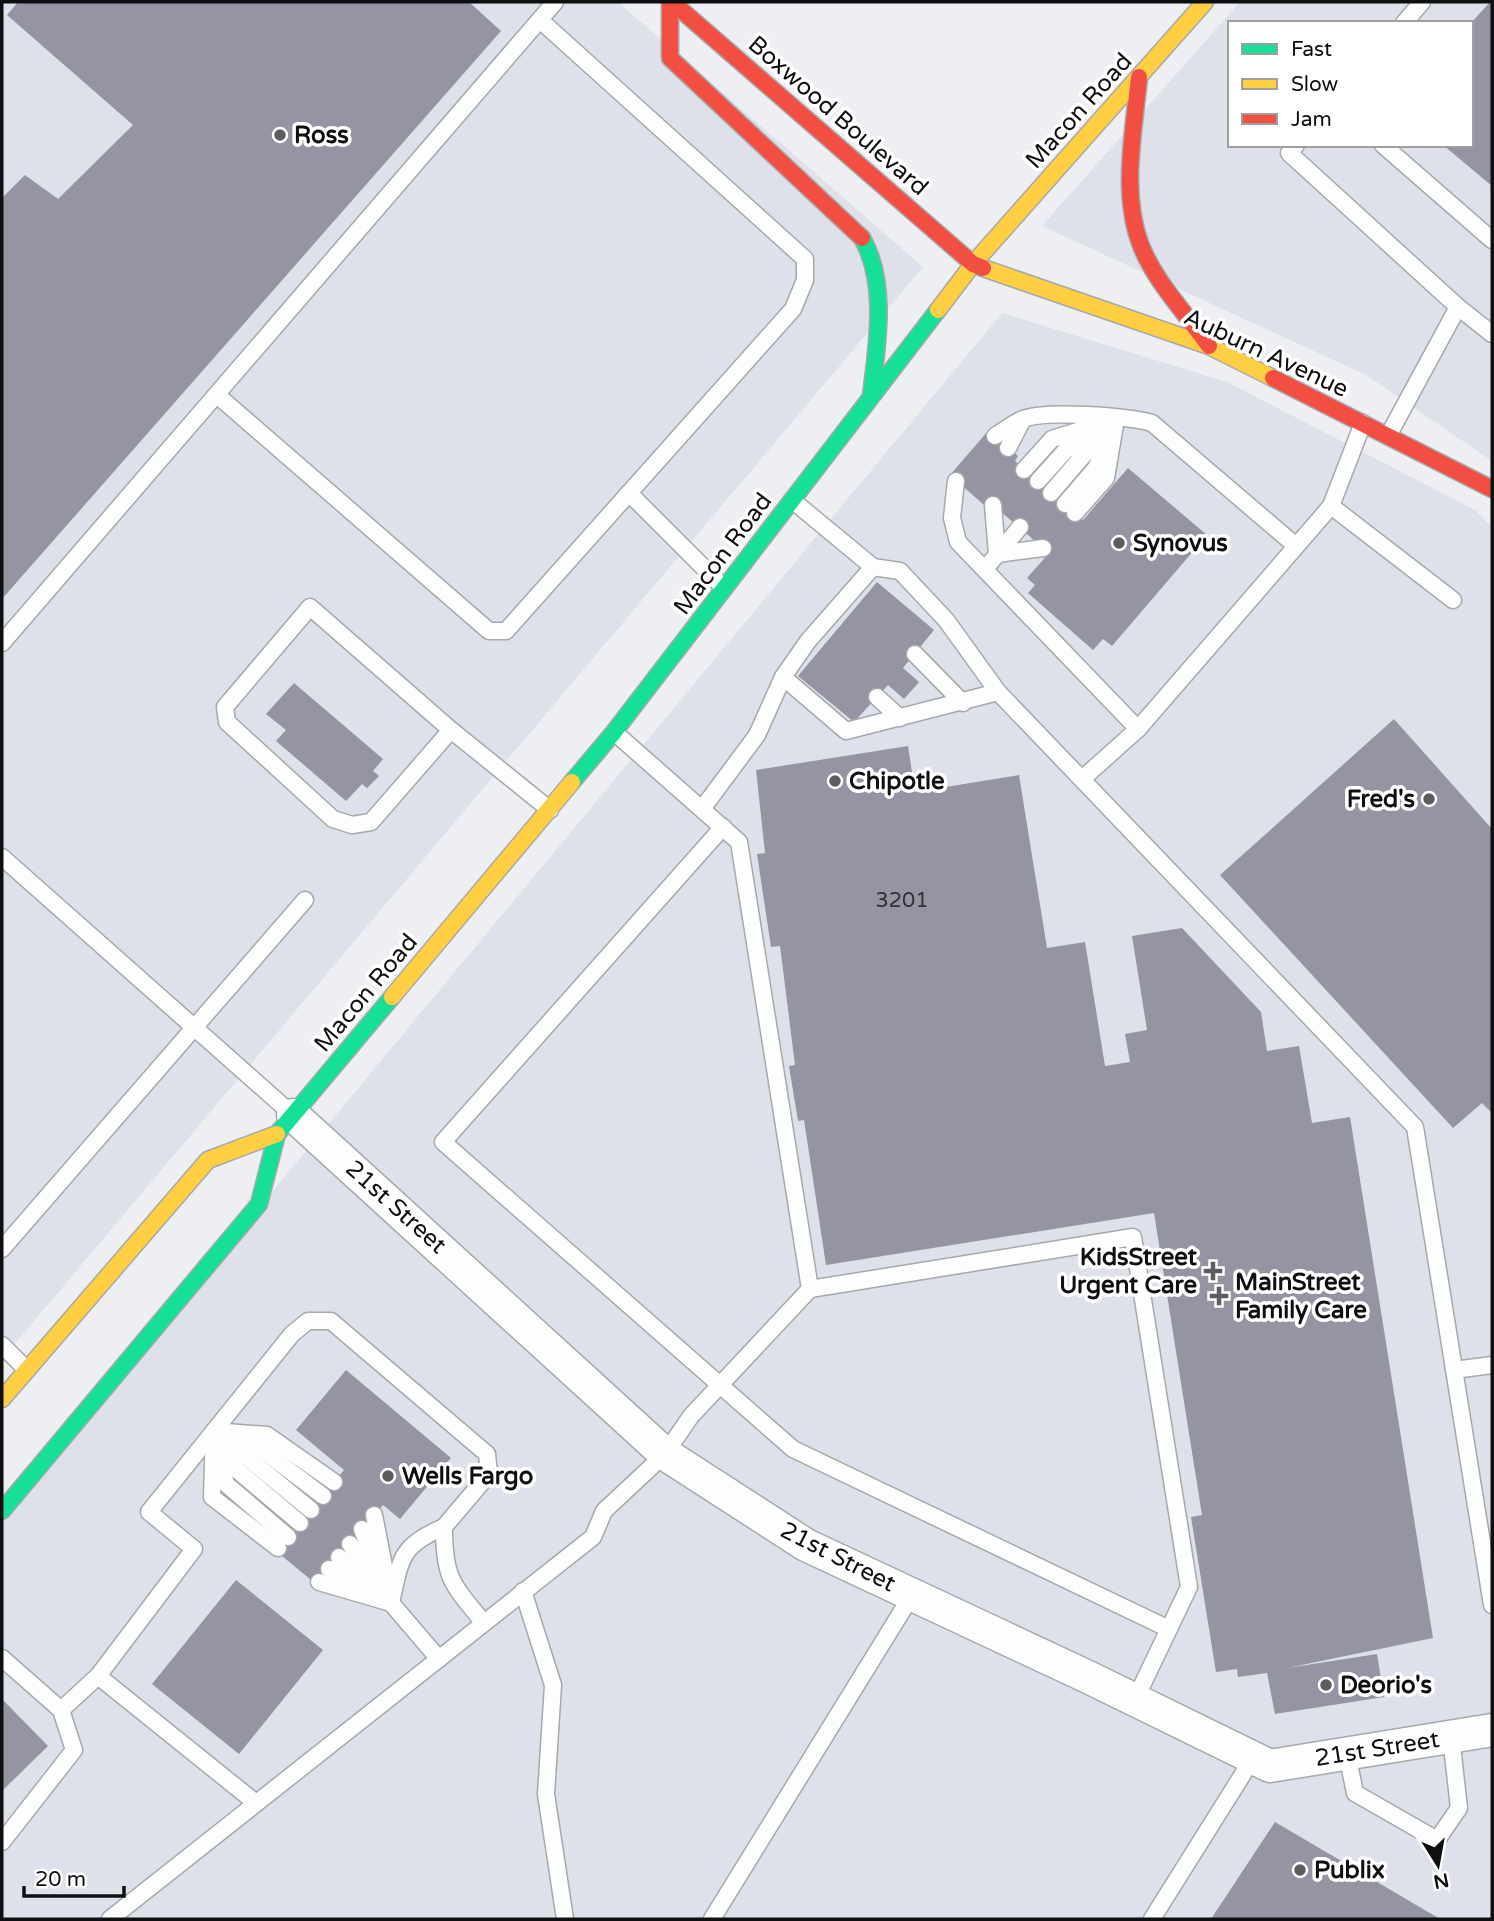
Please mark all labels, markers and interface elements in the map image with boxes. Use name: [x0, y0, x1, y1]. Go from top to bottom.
legend: [1228, 21, 1473, 147]
street label: Boxwood Boulevard: [742, 30, 934, 202]
text: Fast: [1291, 37, 1332, 62]
street label: Macon Road: [1020, 47, 1138, 175]
text: Slow: [1291, 72, 1339, 97]
text: Jam: [1291, 107, 1332, 132]
place label: Ross: [294, 121, 349, 150]
marker: Ross: [272, 127, 288, 143]
street label: Auburn Avenue: [1179, 302, 1353, 404]
street label: Macon Road: [668, 487, 778, 621]
place label: Synovus: [1133, 529, 1228, 558]
marker: Synovus: [1111, 535, 1127, 551]
place label: Chipotle: [849, 767, 945, 796]
marker: Chipotle: [827, 773, 843, 789]
place label: Fred's: [1347, 785, 1415, 814]
marker: Fred's: [1421, 791, 1437, 807]
house number: 3201: [876, 888, 928, 913]
street label: Macon Road: [308, 928, 424, 1058]
street label: 21st Street: [340, 1154, 452, 1260]
place label: KidsStreet Urgent Care: [1059, 1243, 1198, 1300]
marker: KidsStreet Urgent Care: [1203, 1261, 1223, 1281]
place label: MainStreet Family Care: [1235, 1268, 1367, 1325]
marker: MainStreet Family Care: [1209, 1286, 1229, 1306]
place label: Wells Fargo: [402, 1462, 533, 1491]
marker: Wells Fargo: [380, 1468, 396, 1484]
street label: 21st Street: [775, 1516, 901, 1598]
place label: Deorio's: [1340, 1671, 1432, 1700]
marker: Deorio's: [1318, 1677, 1334, 1693]
street label: 21st Street: [1313, 1725, 1441, 1773]
north arrow: [1403, 1830, 1473, 1900]
scale bar: [24, 1854, 124, 1898]
place label: Publix: [1314, 1856, 1385, 1885]
marker: Publix: [1292, 1862, 1308, 1878]
text: 20 m: [35, 1867, 86, 1892]
text: N: [1431, 1868, 1451, 1893]

